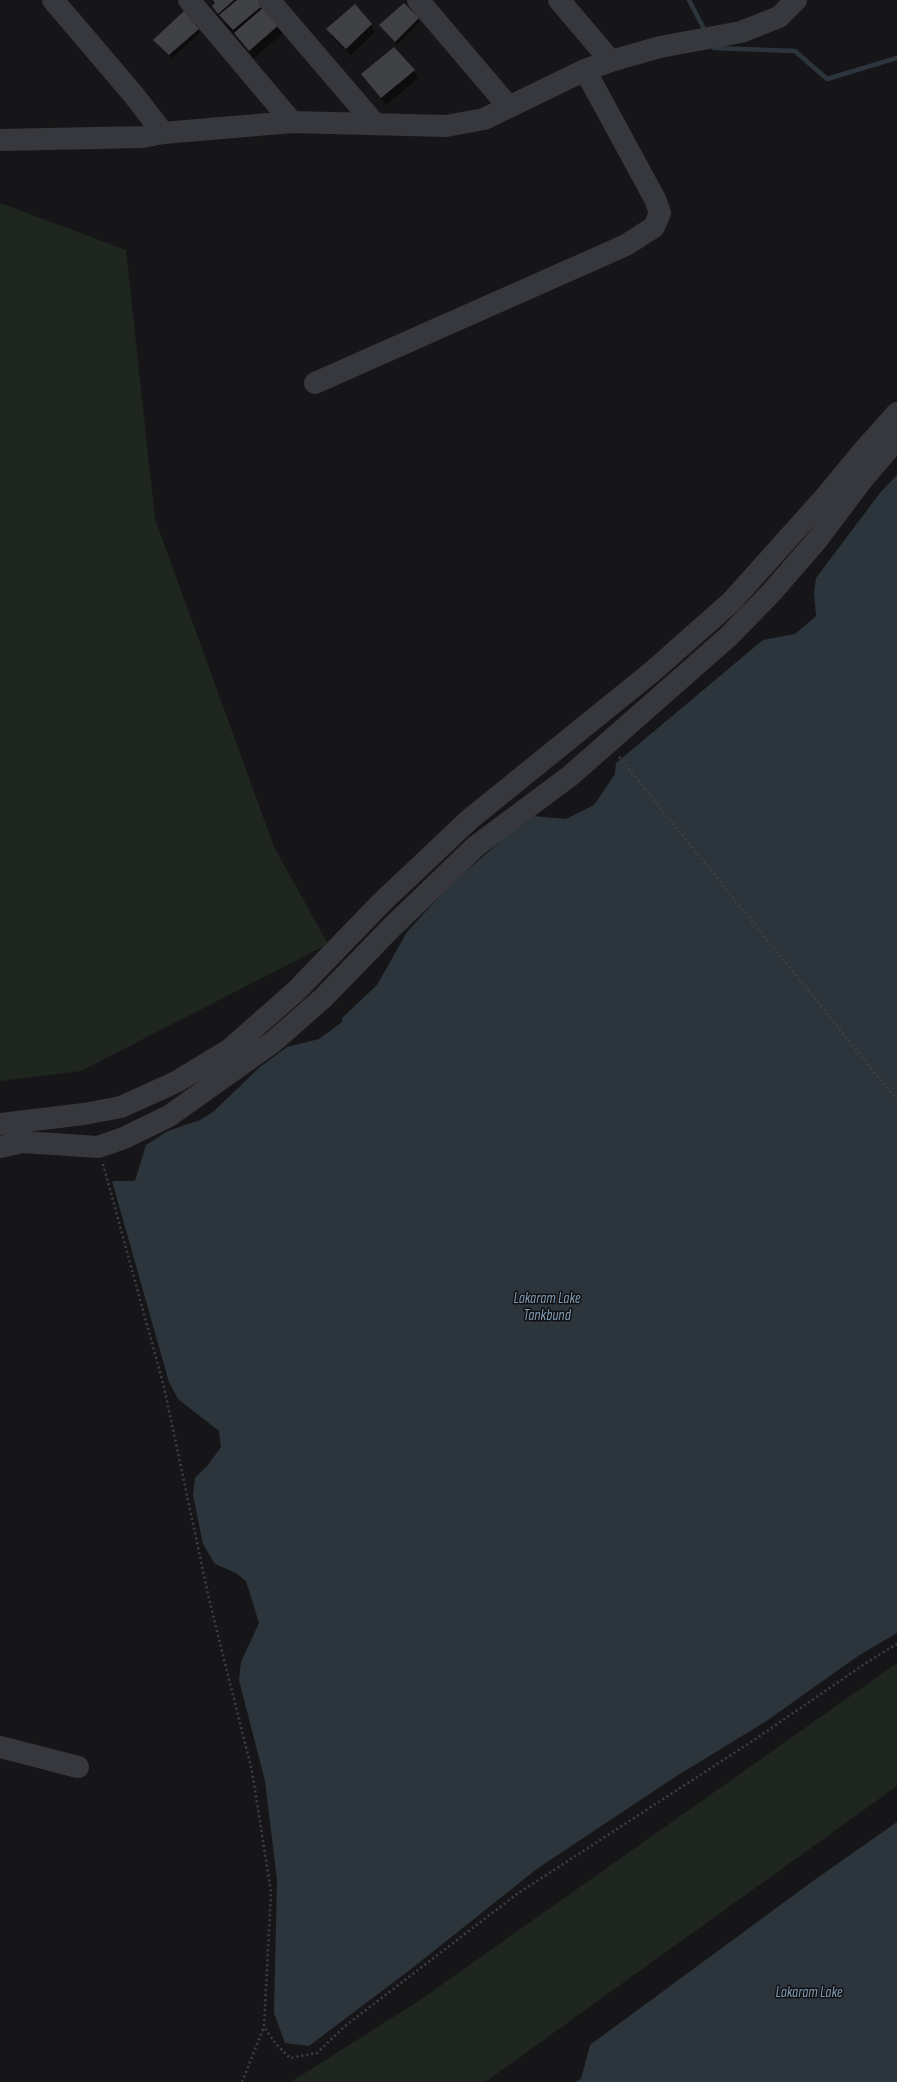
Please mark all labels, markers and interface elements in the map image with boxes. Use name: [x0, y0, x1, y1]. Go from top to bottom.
water label: Lakaram Lake Tankbund: [513, 1290, 581, 1325]
water label: Lakaram Lake: [775, 1984, 843, 2002]

